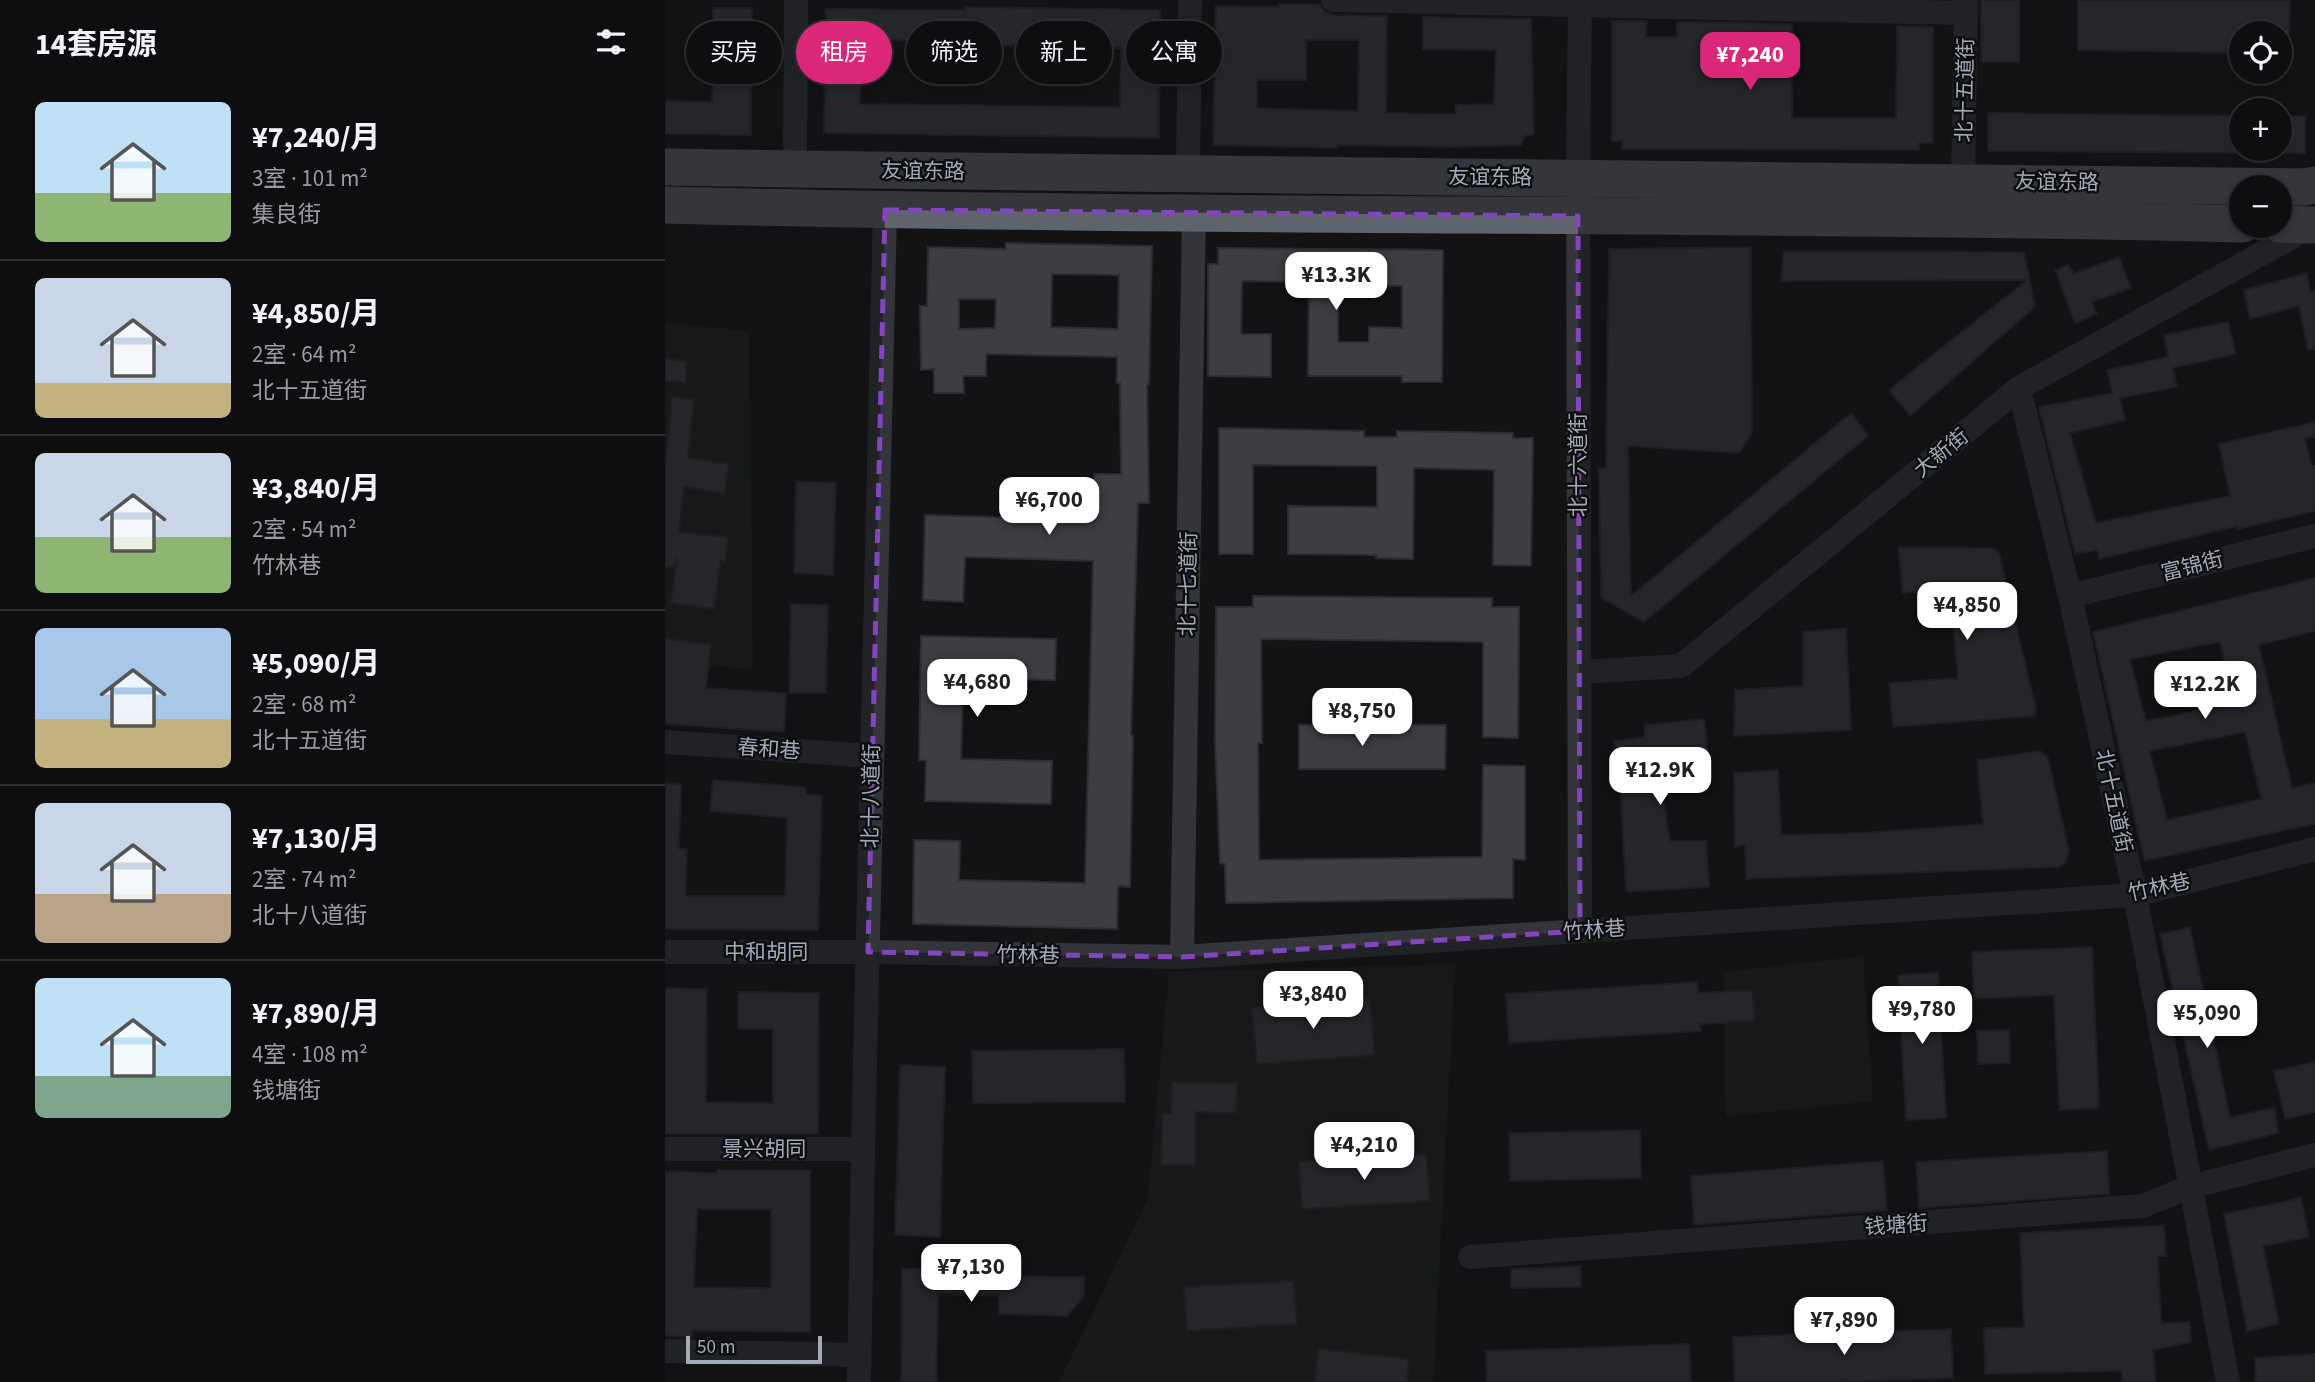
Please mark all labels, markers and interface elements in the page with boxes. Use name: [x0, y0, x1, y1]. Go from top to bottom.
chip: 买房: [686, 21, 782, 84]
chip: 租房: [796, 21, 892, 84]
chip: 筛选: [906, 21, 1002, 84]
chip: 新上: [1016, 21, 1112, 84]
chip: 公寓: [1126, 21, 1222, 84]
map controls: [2229, 21, 2292, 238]
button: locate: [2229, 21, 2292, 84]
text: 14套房源: [35, 23, 157, 66]
icon: filters: [592, 23, 630, 61]
pin: ¥7,240: [1693, 32, 1807, 92]
street label: 北十五道街: [1949, 37, 1981, 143]
text: ¥7,240: [1716, 38, 1784, 71]
button: +: [2229, 98, 2292, 161]
text: ¥7,240/月: [252, 116, 380, 159]
icon: home: [91, 130, 175, 214]
street label: 友谊东路: [881, 155, 965, 187]
text: 3室 · 101 m²: [252, 162, 368, 195]
street label: 友谊东路: [1448, 162, 1532, 192]
street label: 友谊东路: [2015, 166, 2099, 198]
button: −: [2229, 175, 2292, 238]
text: 集良街: [252, 198, 321, 231]
pin: ¥13.3K: [1279, 252, 1393, 312]
text: ¥13.3K: [1301, 258, 1371, 291]
text: ¥4,850/月: [252, 292, 380, 335]
icon: home: [91, 306, 175, 390]
text: 2室 · 64 m²: [252, 338, 356, 371]
text: 北十五道街: [252, 374, 367, 407]
street label: 北十六道街: [1563, 413, 1593, 518]
street label: 大新街: [1907, 422, 1975, 484]
text: ¥3,840/月: [252, 467, 380, 510]
pin: ¥6,700: [992, 477, 1106, 537]
icon: home: [91, 481, 175, 565]
text: ¥6,700: [1015, 483, 1083, 516]
text: 2室 · 54 m²: [252, 513, 356, 546]
street label: 北十七道街: [1172, 531, 1204, 637]
street label: 富锦街: [2158, 544, 2226, 588]
text: 竹林巷: [252, 549, 321, 582]
pin: ¥4,850: [1910, 582, 2024, 642]
text: ¥4,850: [1933, 588, 2001, 621]
text: ¥5,090/月: [252, 642, 380, 685]
icon: home: [91, 656, 175, 740]
pin: ¥4,680: [920, 660, 1034, 719]
pin: ¥12.2K: [2148, 662, 2262, 721]
text: ¥4,680: [943, 665, 1011, 698]
text: ¥12.2K: [2170, 667, 2240, 700]
text: 2室 · 68 m²: [252, 688, 356, 721]
pin: ¥8,750: [1305, 688, 1419, 748]
text: ¥8,750: [1328, 694, 1396, 727]
text: 北十五道街: [252, 724, 367, 757]
street label: 春和巷: [737, 732, 801, 766]
street label: 北十八道街: [855, 743, 887, 849]
street label: 北十五道街: [2088, 747, 2140, 855]
pin: ¥12.9K: [1603, 748, 1717, 807]
text: ¥12.9K: [1625, 753, 1695, 786]
text: ¥7,130/月: [252, 817, 380, 860]
icon: home: [91, 831, 175, 915]
text: 2室 · 74 m²: [252, 863, 356, 896]
street label: 竹林巷: [2125, 866, 2193, 908]
text: 北十八道街: [252, 899, 367, 932]
street label: 竹林巷: [1562, 913, 1626, 947]
street label: 中和胡同: [724, 937, 808, 967]
street label: 竹林巷: [996, 939, 1060, 971]
pin: ¥3,840: [1256, 972, 1370, 1031]
text: ¥3,840: [1279, 977, 1347, 1010]
pin: ¥9,780: [1865, 986, 1979, 1046]
pin: ¥5,090: [2150, 990, 2264, 1050]
text: ¥7,890/月: [252, 992, 380, 1035]
text: ¥9,780: [1888, 992, 1956, 1025]
text: ¥5,090: [2173, 996, 2241, 1029]
icon: home: [91, 1006, 175, 1090]
text: 4室 · 108 m²: [252, 1038, 368, 1071]
text: 钱塘街: [252, 1074, 321, 1107]
pin: ¥4,210: [1307, 1122, 1421, 1182]
text: ¥4,210: [1330, 1128, 1398, 1161]
street label: 景兴胡同: [722, 1134, 806, 1164]
street label: 钱塘街: [1864, 1208, 1928, 1242]
pin: ¥7,130: [914, 1244, 1028, 1304]
text: ¥7,130: [937, 1250, 1005, 1283]
pin: ¥7,890: [1787, 1298, 1901, 1357]
text: ¥7,890: [1810, 1303, 1878, 1336]
scale bar: [686, 1333, 823, 1365]
text: 50 m: [697, 1334, 735, 1361]

